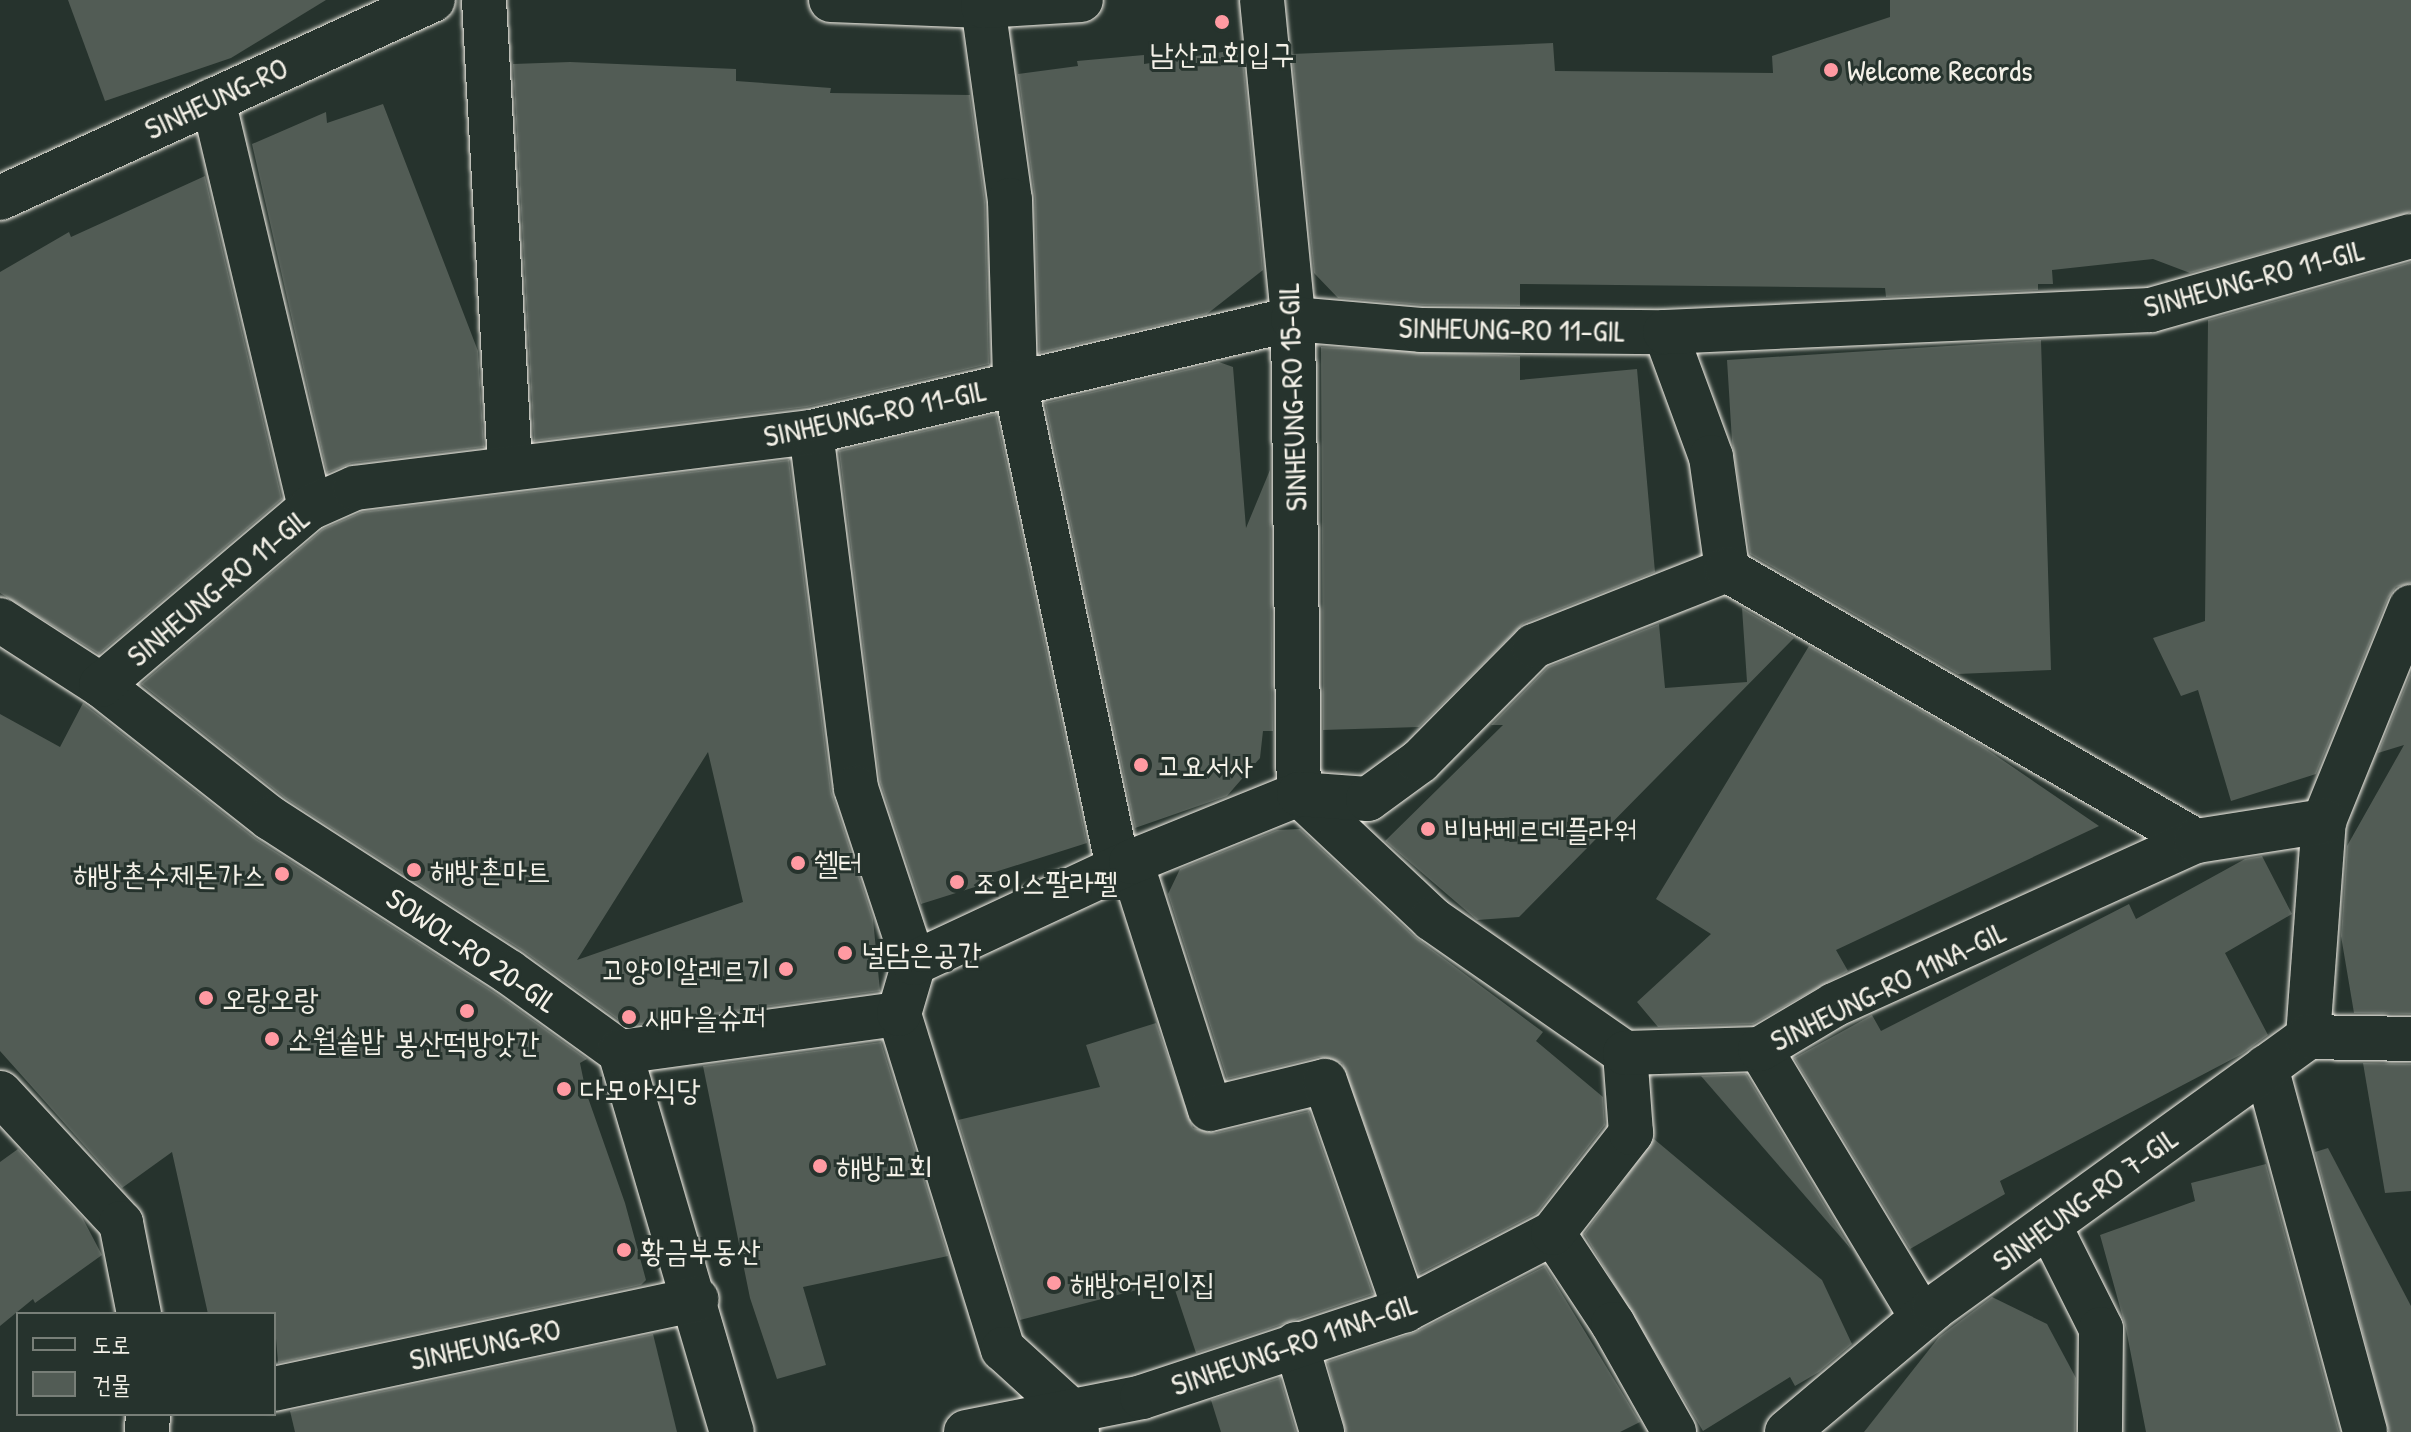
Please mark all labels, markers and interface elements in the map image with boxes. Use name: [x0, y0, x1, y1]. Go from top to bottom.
marker: 남산교회입구: [1213, 13, 1231, 31]
place label: 남산교회입구: [1150, 35, 1294, 71]
street label: SINHEUNG-RO: [139, 49, 293, 147]
place label: Welcome Records: [1847, 52, 2032, 88]
marker: Welcome Records: [1822, 61, 1840, 79]
street label: SINHEUNG-RO 11-GIL: [2140, 231, 2368, 325]
street label: SINHEUNG-RO 15-GIL: [1270, 282, 1314, 512]
street label: SINHEUNG-RO 11-GIL: [1398, 309, 1626, 349]
street label: SINHEUNG-RO 11-GIL: [760, 372, 990, 454]
street label: SINHEUNG-RO 11-GIL: [120, 500, 316, 674]
place label: 고요서사: [1157, 747, 1254, 783]
marker: 고요서사: [1132, 756, 1150, 774]
place label: 비바베르데플라워: [1444, 811, 1637, 847]
marker: 비바베르데플라워: [1419, 820, 1437, 838]
place label: 쉘터: [814, 845, 862, 881]
place label: 해방촌마트: [430, 852, 551, 888]
marker: 쉘터: [789, 854, 807, 872]
place label: 해방촌수제돈가스: [73, 856, 266, 892]
marker: 해방촌마트: [405, 861, 423, 879]
place label: 조이스팔라펠: [973, 864, 1118, 900]
marker: 해방촌수제돈가스: [273, 865, 291, 883]
marker: 조이스팔라펠: [948, 873, 966, 891]
street label: SOWOL-RO 20-GIL: [380, 880, 564, 1020]
street label: SINHEUNG-RO 11NA-GIL: [1764, 913, 2012, 1059]
place label: 널담은공간: [861, 935, 982, 971]
marker: 널담은공간: [836, 944, 854, 962]
place label: 고양이알레르기: [601, 951, 770, 987]
marker: 고양이알레르기: [777, 960, 795, 978]
place label: 오랑오랑: [222, 980, 319, 1016]
marker: 오랑오랑: [197, 989, 215, 1007]
place label: 새마을슈퍼: [645, 999, 766, 1035]
marker: 봉산떡방앗간: [458, 1002, 476, 1020]
marker: 새마을슈퍼: [620, 1008, 638, 1026]
place label: 소월솥밥: [288, 1021, 385, 1057]
place label: 봉산떡방앗간: [395, 1024, 539, 1060]
marker: 소월솥밥: [263, 1030, 281, 1048]
place label: 다모아식당: [580, 1071, 701, 1107]
marker: 다모아식당: [555, 1080, 573, 1098]
street label: SINHEUNG-RO 7-GIL: [1985, 1120, 2185, 1278]
place label: 해방교회: [836, 1148, 933, 1184]
marker: 해방교회: [811, 1157, 829, 1175]
place label: 황금부동산: [640, 1232, 761, 1268]
marker: 황금부동산: [615, 1241, 633, 1259]
place label: 해방어린이집: [1070, 1265, 1215, 1301]
marker: 해방어린이집: [1045, 1274, 1063, 1292]
street label: SINHEUNG-RO 11NA-GIL: [1166, 1285, 1422, 1403]
street label: SINHEUNG-RO: [406, 1310, 564, 1378]
legend: [16, 1312, 276, 1416]
text: 도로: [92, 1328, 131, 1360]
text: 건물: [92, 1368, 131, 1400]

